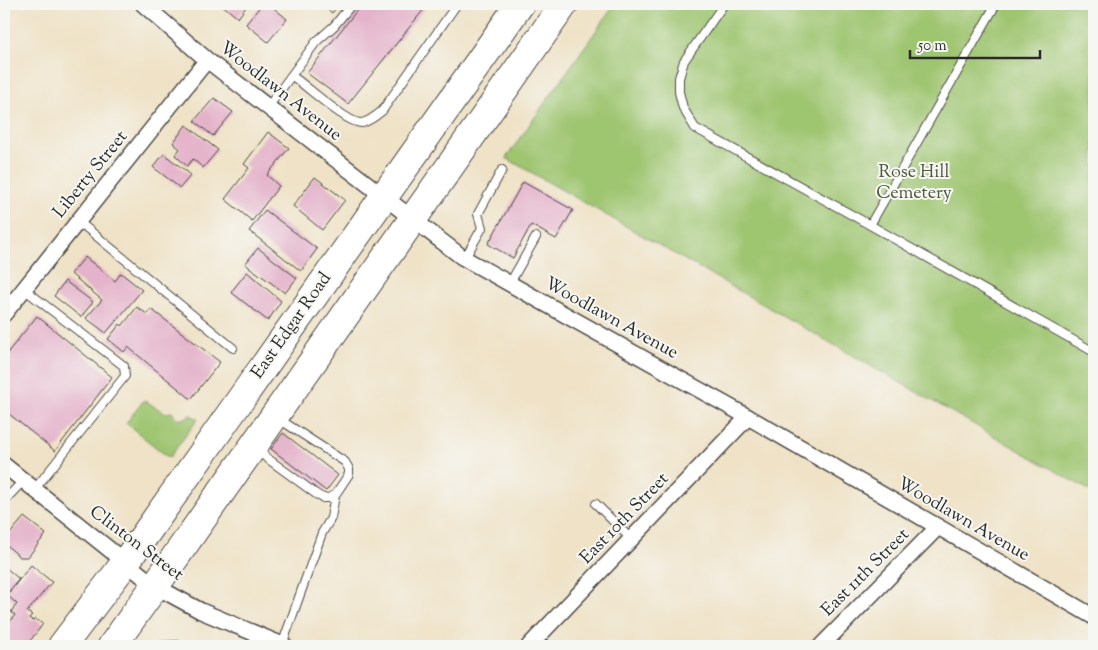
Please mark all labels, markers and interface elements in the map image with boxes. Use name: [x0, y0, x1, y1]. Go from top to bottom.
scale bar: [910, 28, 1040, 60]
street label: Woodlawn Avenue: [213, 36, 347, 148]
text: 50 m: [917, 36, 947, 57]
street label: Liberty Street: [47, 126, 135, 224]
park label: Rose Hill Cemetery: [876, 160, 952, 207]
street label: East Edgar Road: [246, 267, 338, 385]
street label: Woodlawn Avenue: [539, 271, 683, 367]
street label: East 10th Street: [574, 467, 676, 571]
street label: Woodlawn Avenue: [892, 471, 1034, 569]
street label: Clinton Street: [83, 500, 189, 588]
street label: East 11th Street: [816, 523, 916, 623]

